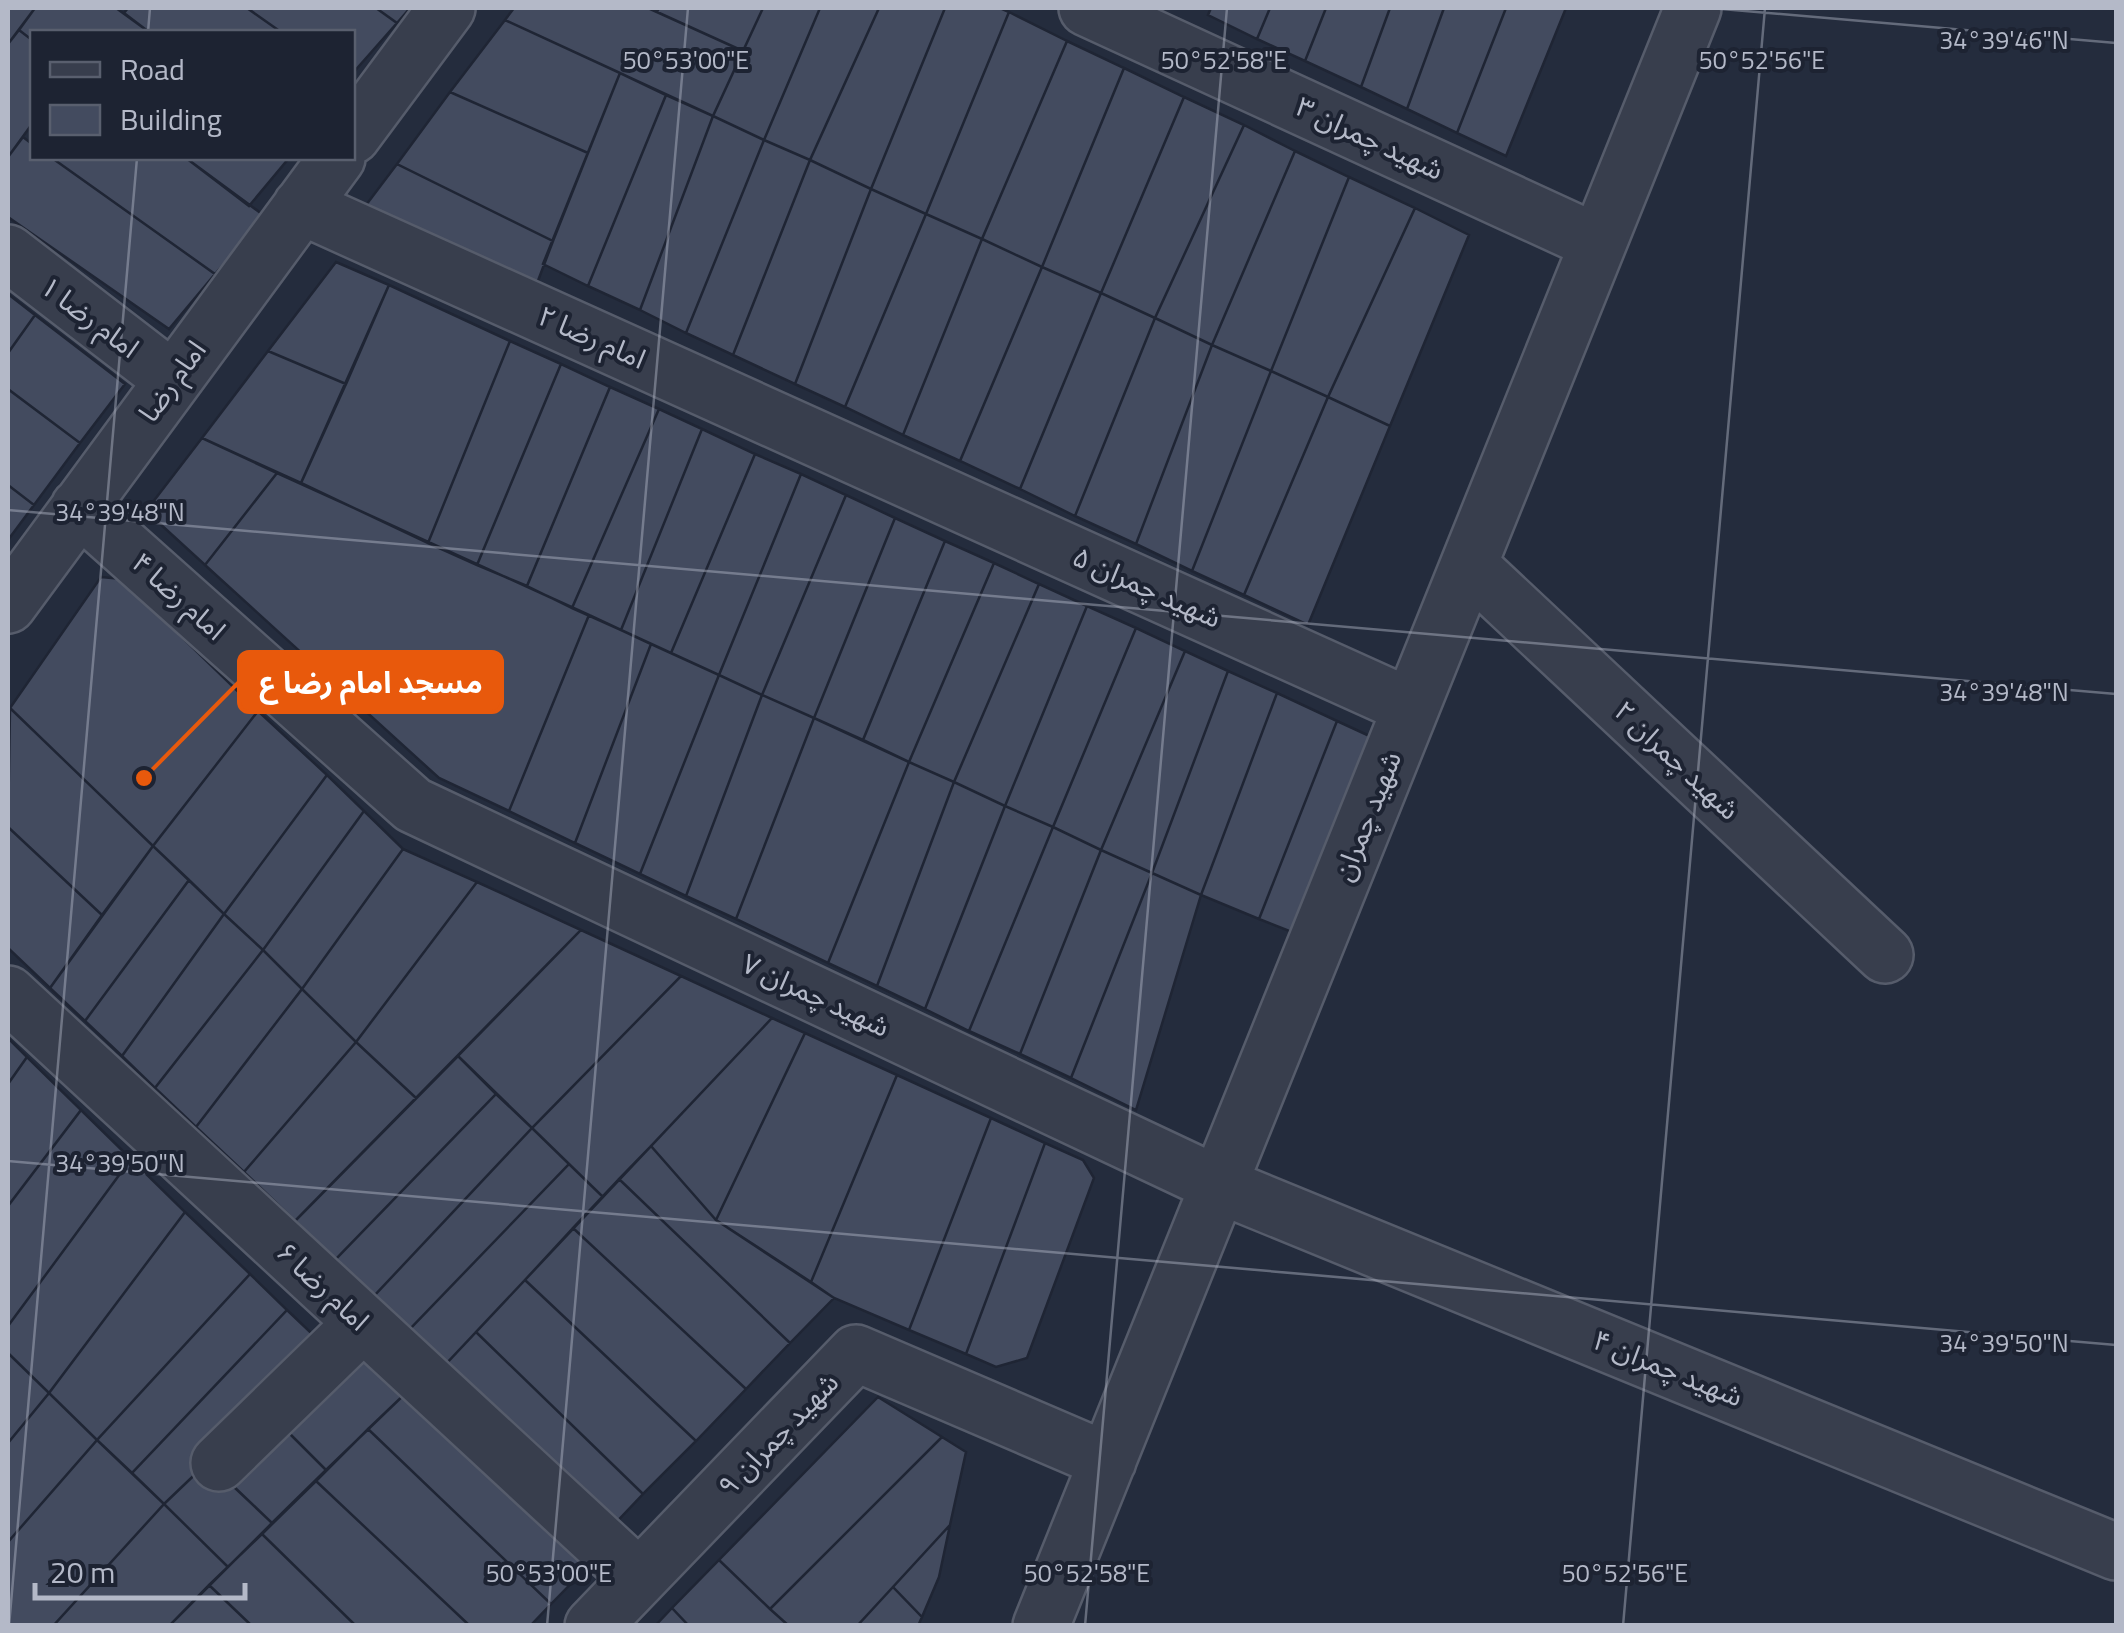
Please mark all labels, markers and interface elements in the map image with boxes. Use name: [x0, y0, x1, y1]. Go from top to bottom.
text: 34°39'46"N: [1939, 21, 2069, 59]
legend: [30, 30, 355, 160]
text: 50°53'00"E: [623, 41, 749, 79]
text: 50°52'58"E: [1161, 41, 1287, 79]
text: 50°52'56"E: [1699, 41, 1825, 79]
text: Road: [120, 46, 185, 92]
street label: شهید چمران ۳: [1289, 85, 1451, 191]
text: Building: [120, 96, 222, 142]
street label: امام رضا ۱: [32, 265, 149, 368]
street label: امام رضا ۲: [531, 294, 653, 379]
street label: امام رضا: [127, 331, 216, 431]
text: 34°39'48"N: [55, 493, 185, 531]
street label: شهید چمران ۵: [1066, 535, 1228, 638]
street label: امام رضا ۴: [122, 541, 236, 650]
callout: مسجد امام رضا ع: [239, 652, 502, 712]
text: مسجد امام رضا ع: [259, 659, 483, 706]
text: 34°39'48"N: [1939, 673, 2069, 711]
street label: شهید چمران ۲: [1605, 690, 1750, 829]
street label: شهید چمران: [1321, 744, 1412, 887]
street label: شهید چمران ۷: [735, 942, 897, 1048]
text: 34°39'50"N: [55, 1144, 185, 1182]
street label: امام رضا ۶: [267, 1231, 380, 1340]
street label: شهید چمران ۴: [1587, 1318, 1750, 1417]
text: 34°39'50"N: [1939, 1324, 2069, 1362]
street label: شهید چمران ۹: [707, 1362, 848, 1506]
scale bar: [35, 1538, 245, 1600]
text: 20 m: [50, 1549, 115, 1595]
text: 50°53'00"E: [486, 1554, 612, 1592]
text: 50°52'58"E: [1024, 1554, 1150, 1592]
text: 50°52'56"E: [1562, 1554, 1688, 1592]

